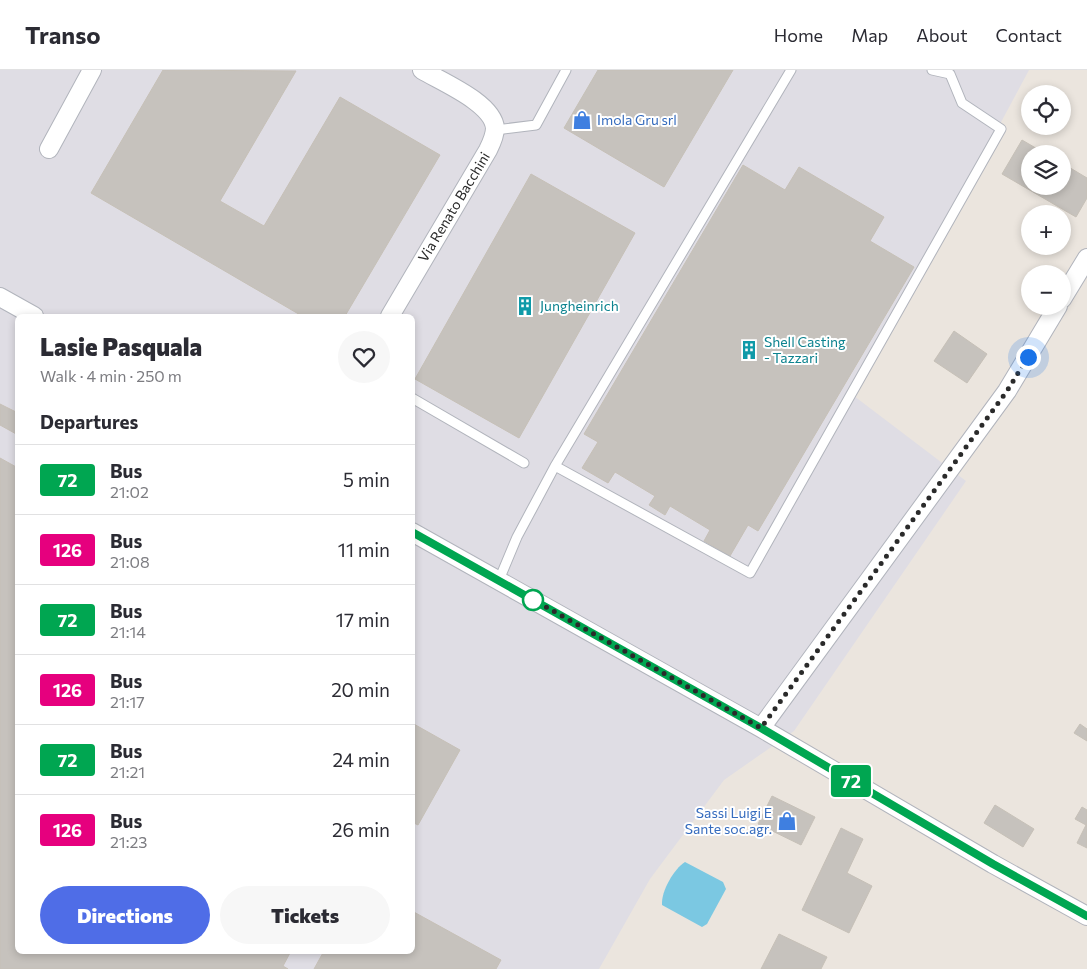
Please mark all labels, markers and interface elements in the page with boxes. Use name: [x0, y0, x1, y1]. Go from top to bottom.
text: Transo: [25, 20, 101, 49]
text: Home: [774, 24, 823, 46]
text: Map: [851, 24, 888, 46]
text: About: [916, 24, 968, 46]
text: Contact: [996, 24, 1062, 46]
map controls: [1021, 85, 1071, 315]
button: locate: [1021, 85, 1071, 135]
shop icon: Imola Gru srl: [571, 109, 593, 131]
place label: Imola Gru srl: [597, 111, 677, 128]
button: layers: [1021, 145, 1071, 195]
street label: Via Renato Bacchini: [414, 149, 493, 265]
button: +: [1021, 205, 1071, 255]
button: −: [1021, 265, 1071, 315]
building icon: Jungheinrich: [514, 295, 536, 317]
place label: Jungheinrich: [540, 297, 619, 314]
button: heart: [338, 331, 390, 383]
text: Lasie Pasquala: [40, 332, 202, 361]
place label: Shell Casting - Tazzari: [764, 333, 846, 366]
building icon: Shell Casting - Tazzari: [738, 339, 760, 361]
your location: [1016, 345, 1041, 370]
text: Walk · 4 min · 250 m: [40, 366, 182, 385]
text: Departures: [40, 410, 138, 433]
text: Bus: [110, 459, 142, 482]
text: 5 min: [343, 468, 390, 491]
text: 72: [57, 469, 78, 491]
text: 21:02: [110, 482, 149, 501]
text: Bus: [110, 529, 142, 552]
text: 11 min: [338, 538, 390, 561]
text: 126: [53, 539, 82, 561]
text: 21:08: [110, 552, 150, 571]
unlabelled marker: [522, 589, 544, 611]
text: Bus: [110, 599, 142, 622]
text: 17 min: [336, 608, 390, 631]
text: 72: [57, 609, 78, 631]
text: 21:14: [110, 622, 146, 641]
text: Bus: [110, 669, 142, 692]
text: 20 min: [331, 678, 390, 701]
text: 126: [53, 679, 82, 701]
text: 21:17: [110, 692, 145, 711]
text: Bus: [110, 739, 142, 762]
text: 24 min: [332, 748, 390, 771]
text: 72: [57, 749, 78, 771]
text: 21:21: [110, 762, 145, 781]
line badge: 72: [828, 765, 874, 797]
text: 72: [841, 770, 861, 792]
place label: Sassi Luigi E Sante soc.agr.: [685, 804, 772, 837]
text: Bus: [110, 809, 142, 832]
shop icon: Sassi Luigi E Sante soc.agr.: [776, 810, 798, 832]
text: 26 min: [332, 818, 390, 841]
text: 126: [53, 819, 82, 841]
text: 21:23: [110, 832, 148, 851]
button: Directions: [40, 886, 210, 944]
button: Tickets: [220, 886, 390, 944]

